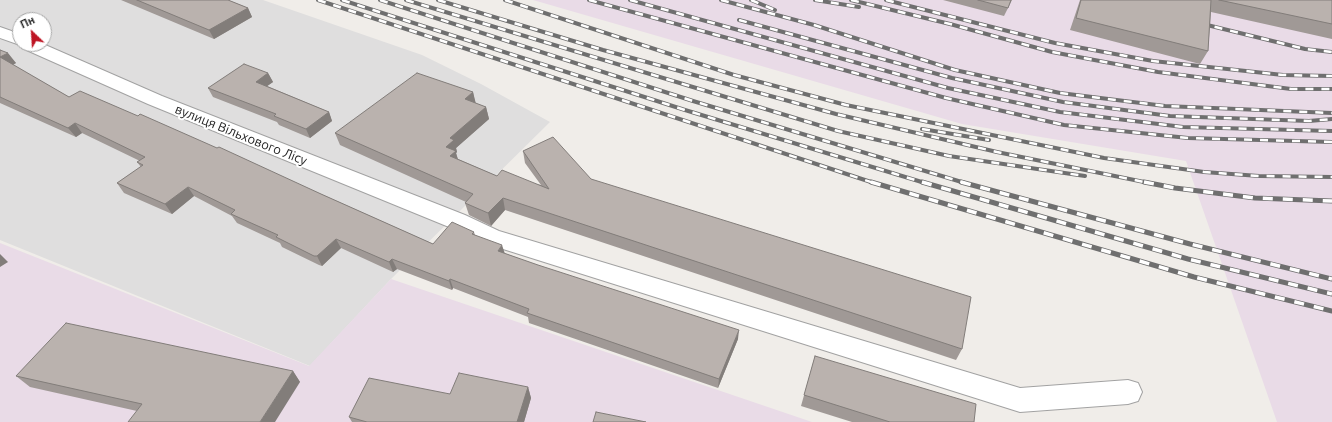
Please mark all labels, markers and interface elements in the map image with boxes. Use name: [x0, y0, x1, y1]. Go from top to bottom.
north arrow: [12, 12, 52, 52]
text: Пн: [18, 14, 36, 31]
street label: вулиця Вільхового Лісу: [173, 101, 309, 169]

